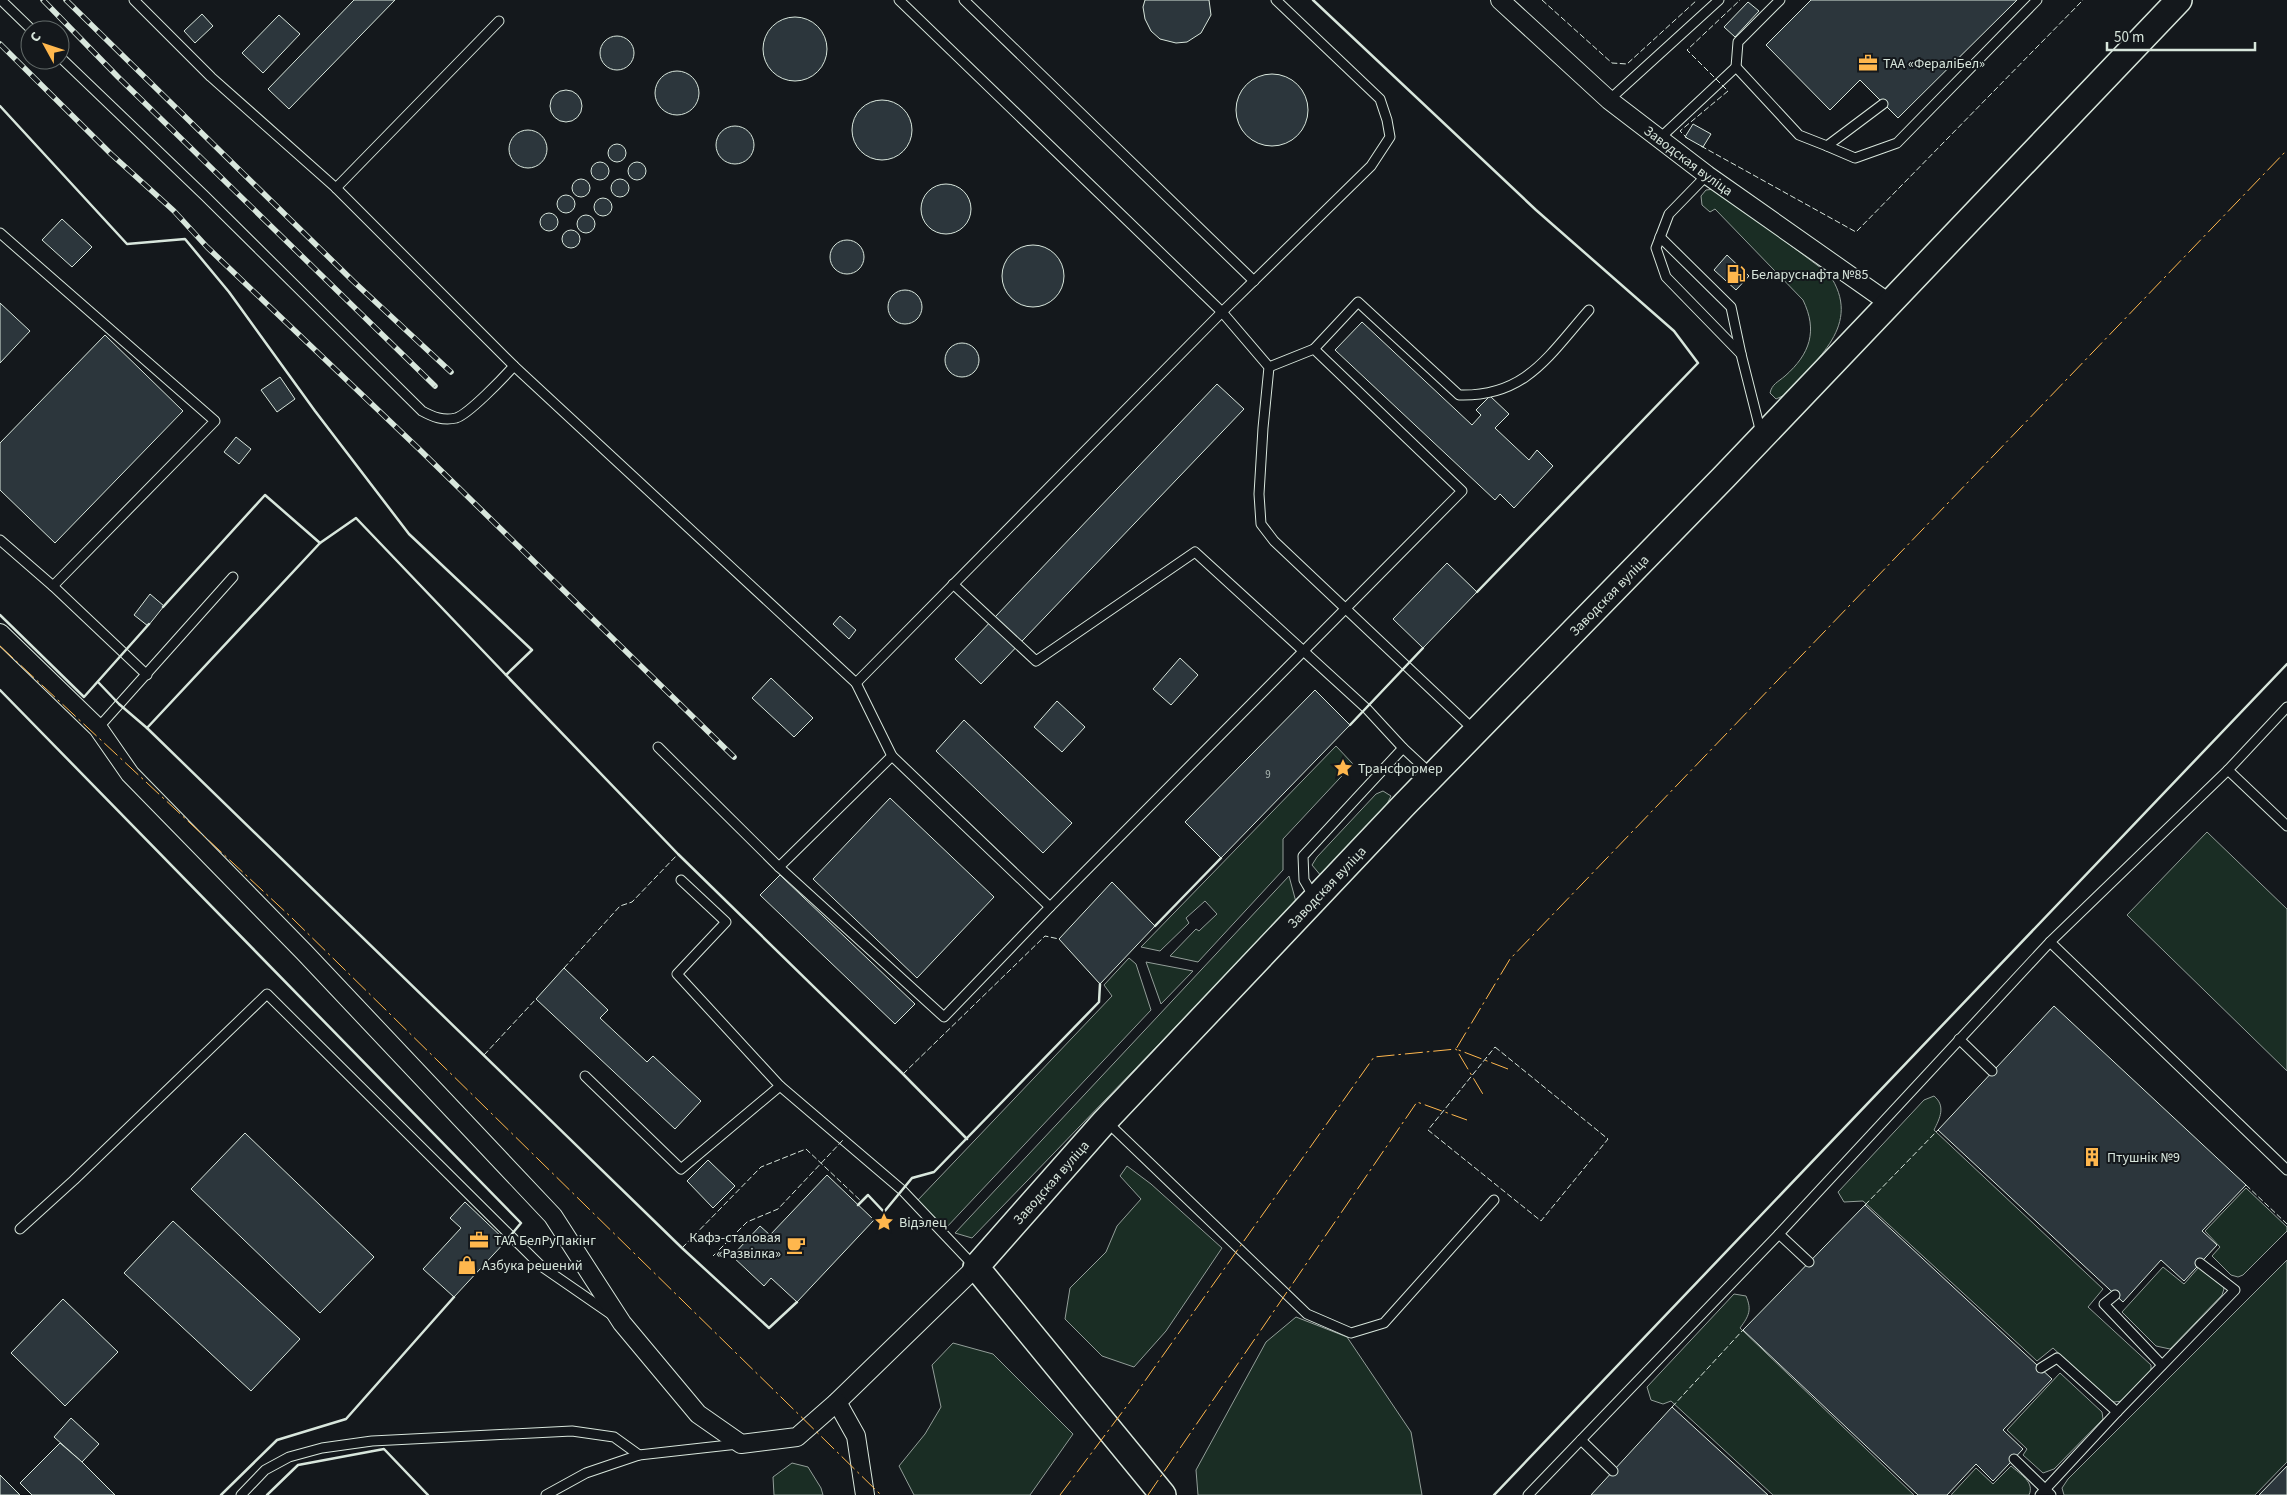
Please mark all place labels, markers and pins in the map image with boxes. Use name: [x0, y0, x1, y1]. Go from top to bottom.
office icon: ТАА «ФераліБел»: [1857, 52, 1879, 74]
place label: ТАА «ФераліБел»: [1883, 54, 1985, 74]
fuel station icon: Беларуснафта №85: [1725, 263, 1747, 285]
place label: Беларуснафта №85: [1751, 265, 1869, 285]
place icon: Трансформер: [1332, 757, 1354, 779]
place label: Трансформер: [1358, 759, 1443, 779]
building icon: Птушнік №9: [2081, 1146, 2103, 1168]
place label: Птушнік №9: [2107, 1148, 2180, 1168]
place icon: Відэлец: [873, 1211, 895, 1233]
place label: Відэлец: [899, 1213, 947, 1233]
place label: Кафэ-сталовая «Развілка»: [689, 1228, 781, 1264]
office icon: ТАА БелРуПакінг: [468, 1229, 490, 1251]
place label: ТАА БелРуПакінг: [494, 1231, 596, 1251]
cafe icon: Кафэ-сталовая «Развілка»: [785, 1234, 807, 1256]
shop icon: Азбука решений: [456, 1254, 478, 1276]
place label: Азбука решений: [482, 1256, 583, 1276]

